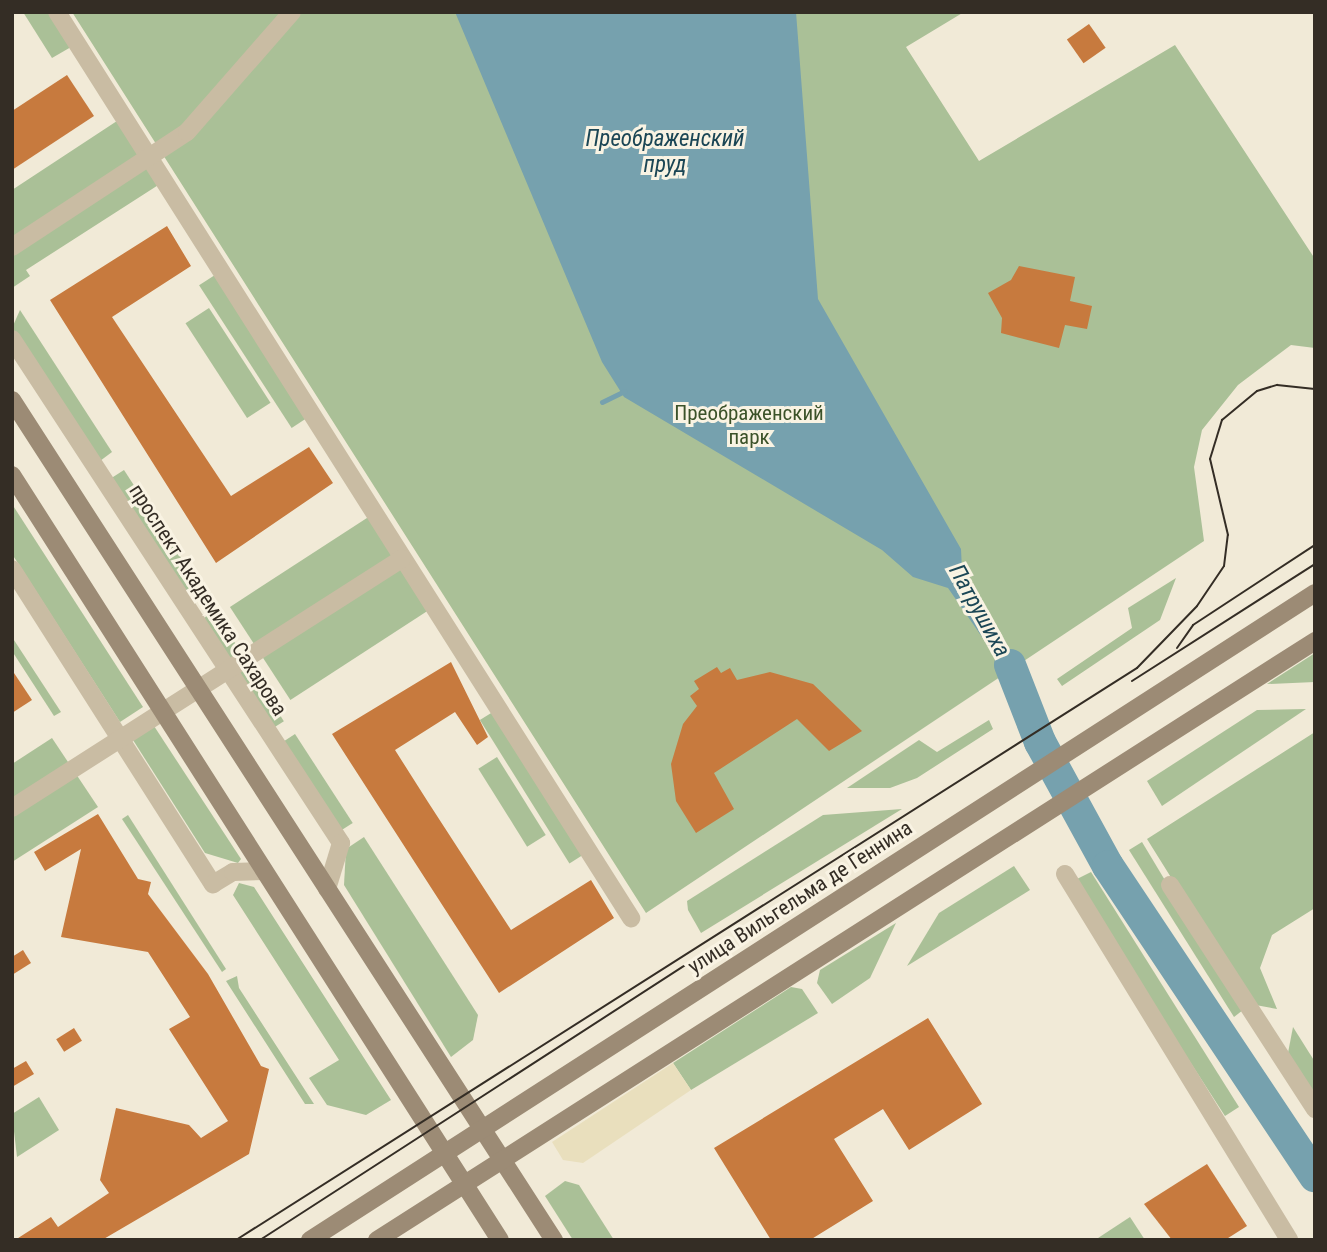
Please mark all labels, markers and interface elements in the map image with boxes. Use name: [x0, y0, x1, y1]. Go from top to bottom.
water label: Преображенский пруд: [586, 125, 744, 179]
park label: Преображенский парк: [674, 400, 824, 450]
street label: проспект Академика Сахарова: [124, 479, 292, 721]
water label: Патрушиха: [942, 560, 1016, 662]
street label: улица Вильгельма де Геннина: [683, 815, 917, 979]

